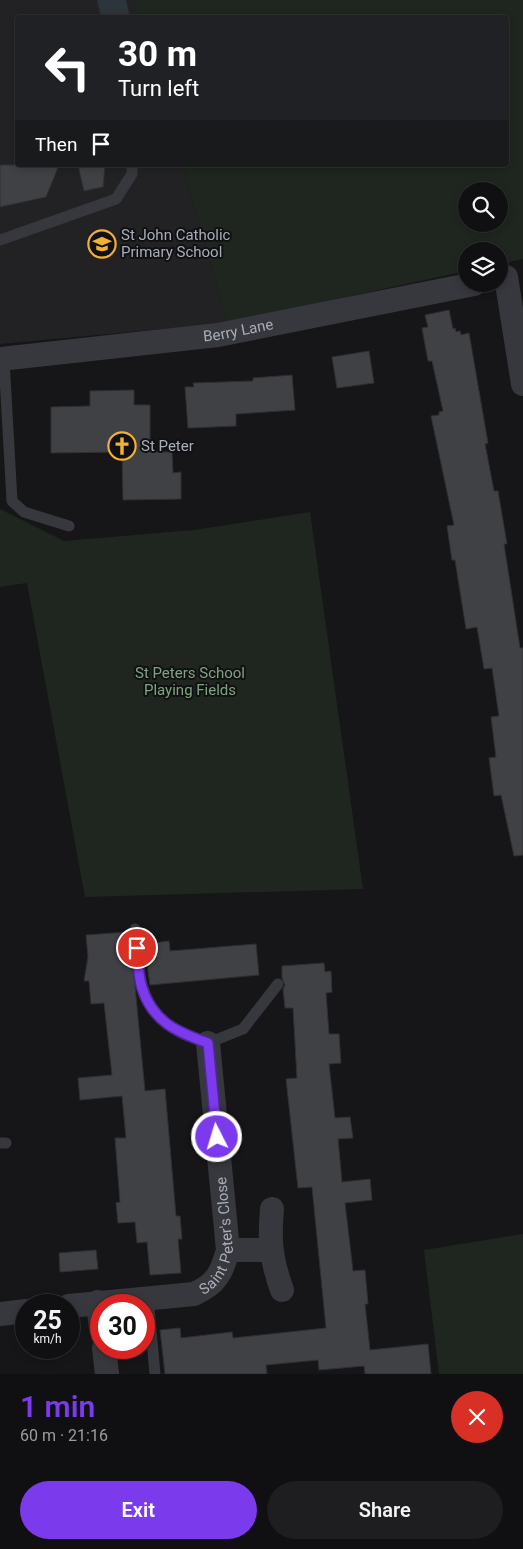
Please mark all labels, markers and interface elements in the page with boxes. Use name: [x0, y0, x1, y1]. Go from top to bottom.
text: 30 m: [118, 34, 197, 75]
icon: left: [35, 35, 100, 100]
text: Turn left: [118, 76, 199, 101]
icon: arrive: [87, 130, 115, 158]
text: Then: [35, 133, 77, 156]
map controls: [458, 182, 508, 292]
button: search: [458, 182, 508, 232]
place label: St John Catholic Primary School: [121, 226, 231, 261]
school or university icon: St John Catholic Primary School: [87, 229, 117, 259]
button: layers: [458, 242, 508, 292]
street label: Berry Lane: [202, 315, 275, 346]
church icon: St Peter: [107, 431, 137, 461]
place label: St Peter: [141, 437, 194, 455]
park label: St Peters School Playing Fields: [135, 664, 245, 699]
pin: [116, 927, 158, 969]
icon: arrive: [123, 934, 151, 962]
position arrow: [190, 1110, 242, 1162]
street label: Saint Peter's Close: [196, 1176, 237, 1299]
speed limit sign: 30: [90, 1294, 155, 1359]
text: 25: [33, 1306, 62, 1335]
text: km/h: [33, 1332, 62, 1346]
text: 1 min: [20, 1389, 95, 1424]
button: close: [451, 1391, 503, 1443]
text: 60 m · 21:16: [20, 1426, 108, 1445]
button: Exit: [20, 1481, 257, 1539]
button: Share: [267, 1481, 503, 1539]

